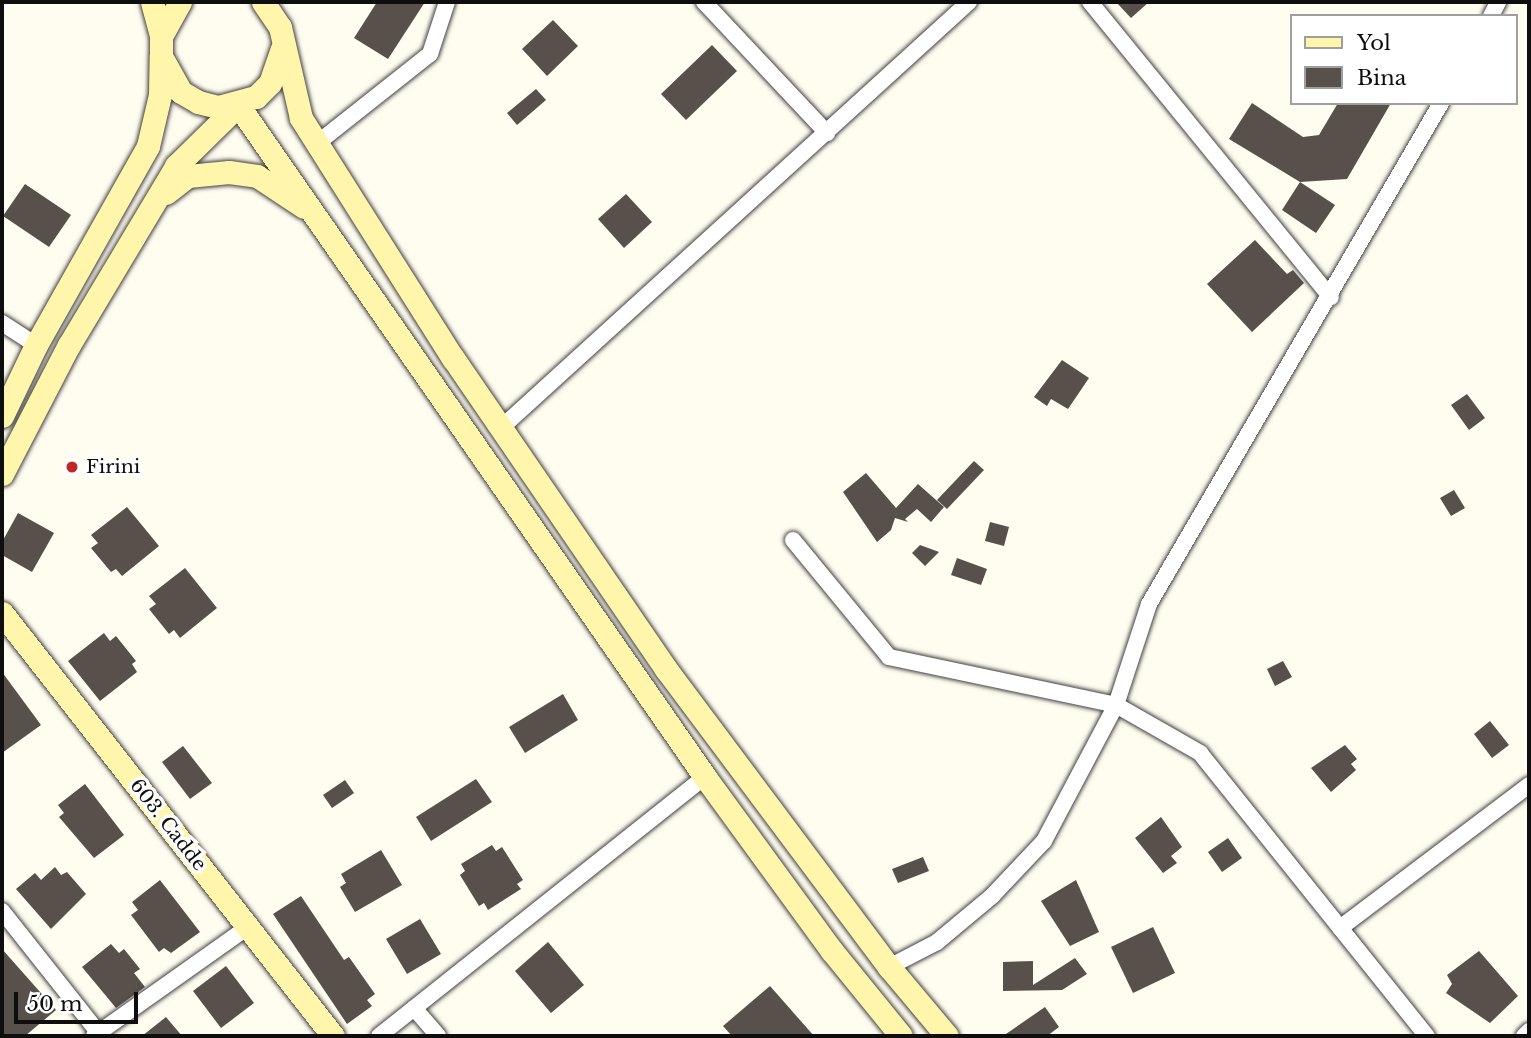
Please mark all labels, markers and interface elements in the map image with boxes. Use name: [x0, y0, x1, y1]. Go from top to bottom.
legend: [1290, 14, 1517, 105]
text: Yol: [1357, 30, 1391, 56]
text: Bina: [1357, 65, 1406, 91]
place label: Firini: [86, 456, 140, 478]
marker: Firini: [64, 459, 80, 475]
street label: 603. Cadde: [125, 775, 211, 875]
scale bar: [18, 978, 142, 1022]
text: 50 m: [27, 991, 82, 1017]

